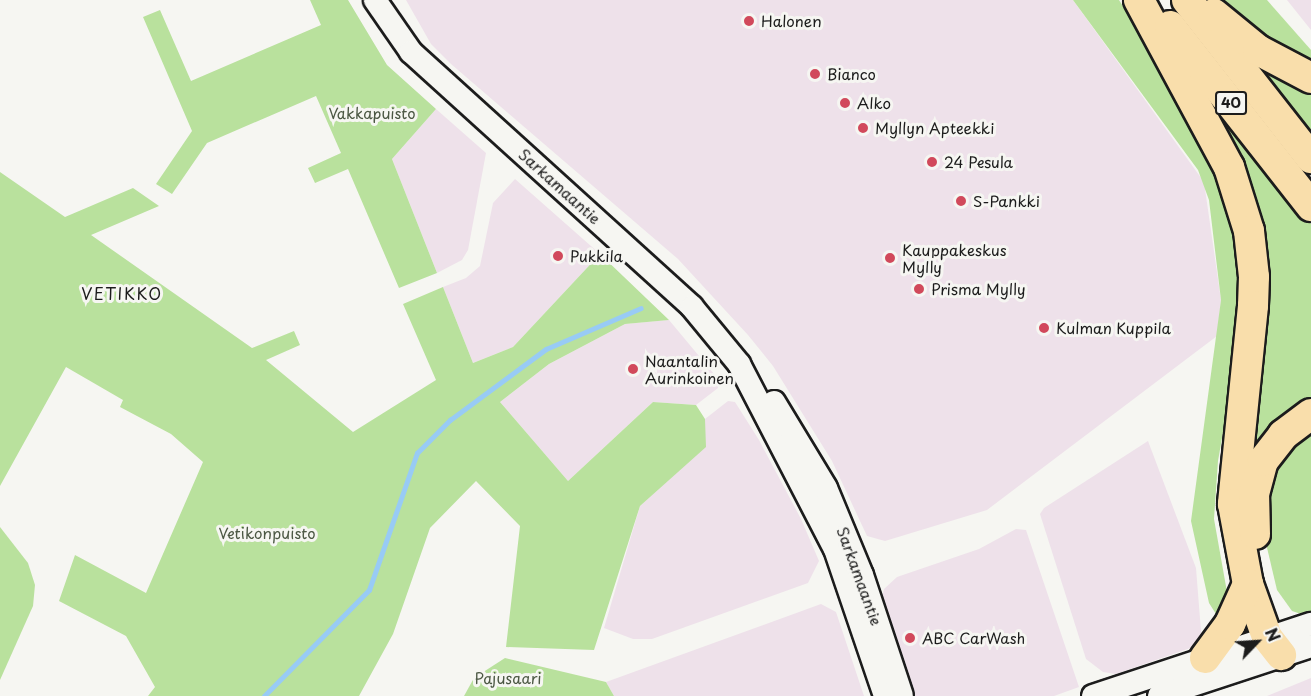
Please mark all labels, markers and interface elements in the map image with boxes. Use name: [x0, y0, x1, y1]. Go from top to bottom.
place label: Halonen: [761, 12, 822, 30]
marker: Halonen: [742, 14, 756, 28]
place label: Bianco: [827, 65, 876, 83]
marker: Bianco: [808, 67, 822, 81]
road number: 40: [1214, 92, 1248, 114]
place label: Alko: [857, 94, 891, 112]
marker: Alko: [838, 96, 852, 110]
park label: Vakkapuisto: [328, 104, 416, 122]
place label: Myllyn Apteekki: [875, 119, 994, 137]
marker: Myllyn Apteekki: [856, 121, 870, 135]
street label: Sarkamaantie: [515, 145, 605, 227]
place label: 24 Pesula: [944, 153, 1015, 171]
marker: 24 Pesula: [925, 155, 939, 169]
place label: S-Pankki: [973, 192, 1040, 210]
marker: S-Pankki: [954, 194, 968, 208]
place label: Kauppakeskus Mylly: [902, 240, 1007, 275]
place label: Pukkila: [570, 247, 623, 265]
marker: Pukkila: [551, 249, 565, 263]
marker: Kauppakeskus Mylly: [883, 251, 897, 265]
place label: Prisma Mylly: [931, 280, 1025, 298]
marker: Prisma Mylly: [912, 282, 926, 296]
district label: VETIKKO: [81, 283, 163, 303]
place label: Kulman Kuppila: [1056, 319, 1171, 337]
marker: Kulman Kuppila: [1037, 321, 1051, 335]
place label: Naantalin Aurinkoinen: [645, 351, 734, 386]
marker: Naantalin Aurinkoinen: [626, 362, 640, 376]
park label: Vetikonpuisto: [218, 524, 316, 542]
street label: Sarkamaantie: [834, 524, 886, 628]
north arrow: [1227, 612, 1287, 672]
text: N: [1260, 624, 1287, 645]
place label: ABC CarWash: [922, 629, 1026, 647]
marker: ABC CarWash: [903, 631, 917, 645]
park label: Pajusaari: [474, 669, 542, 687]

